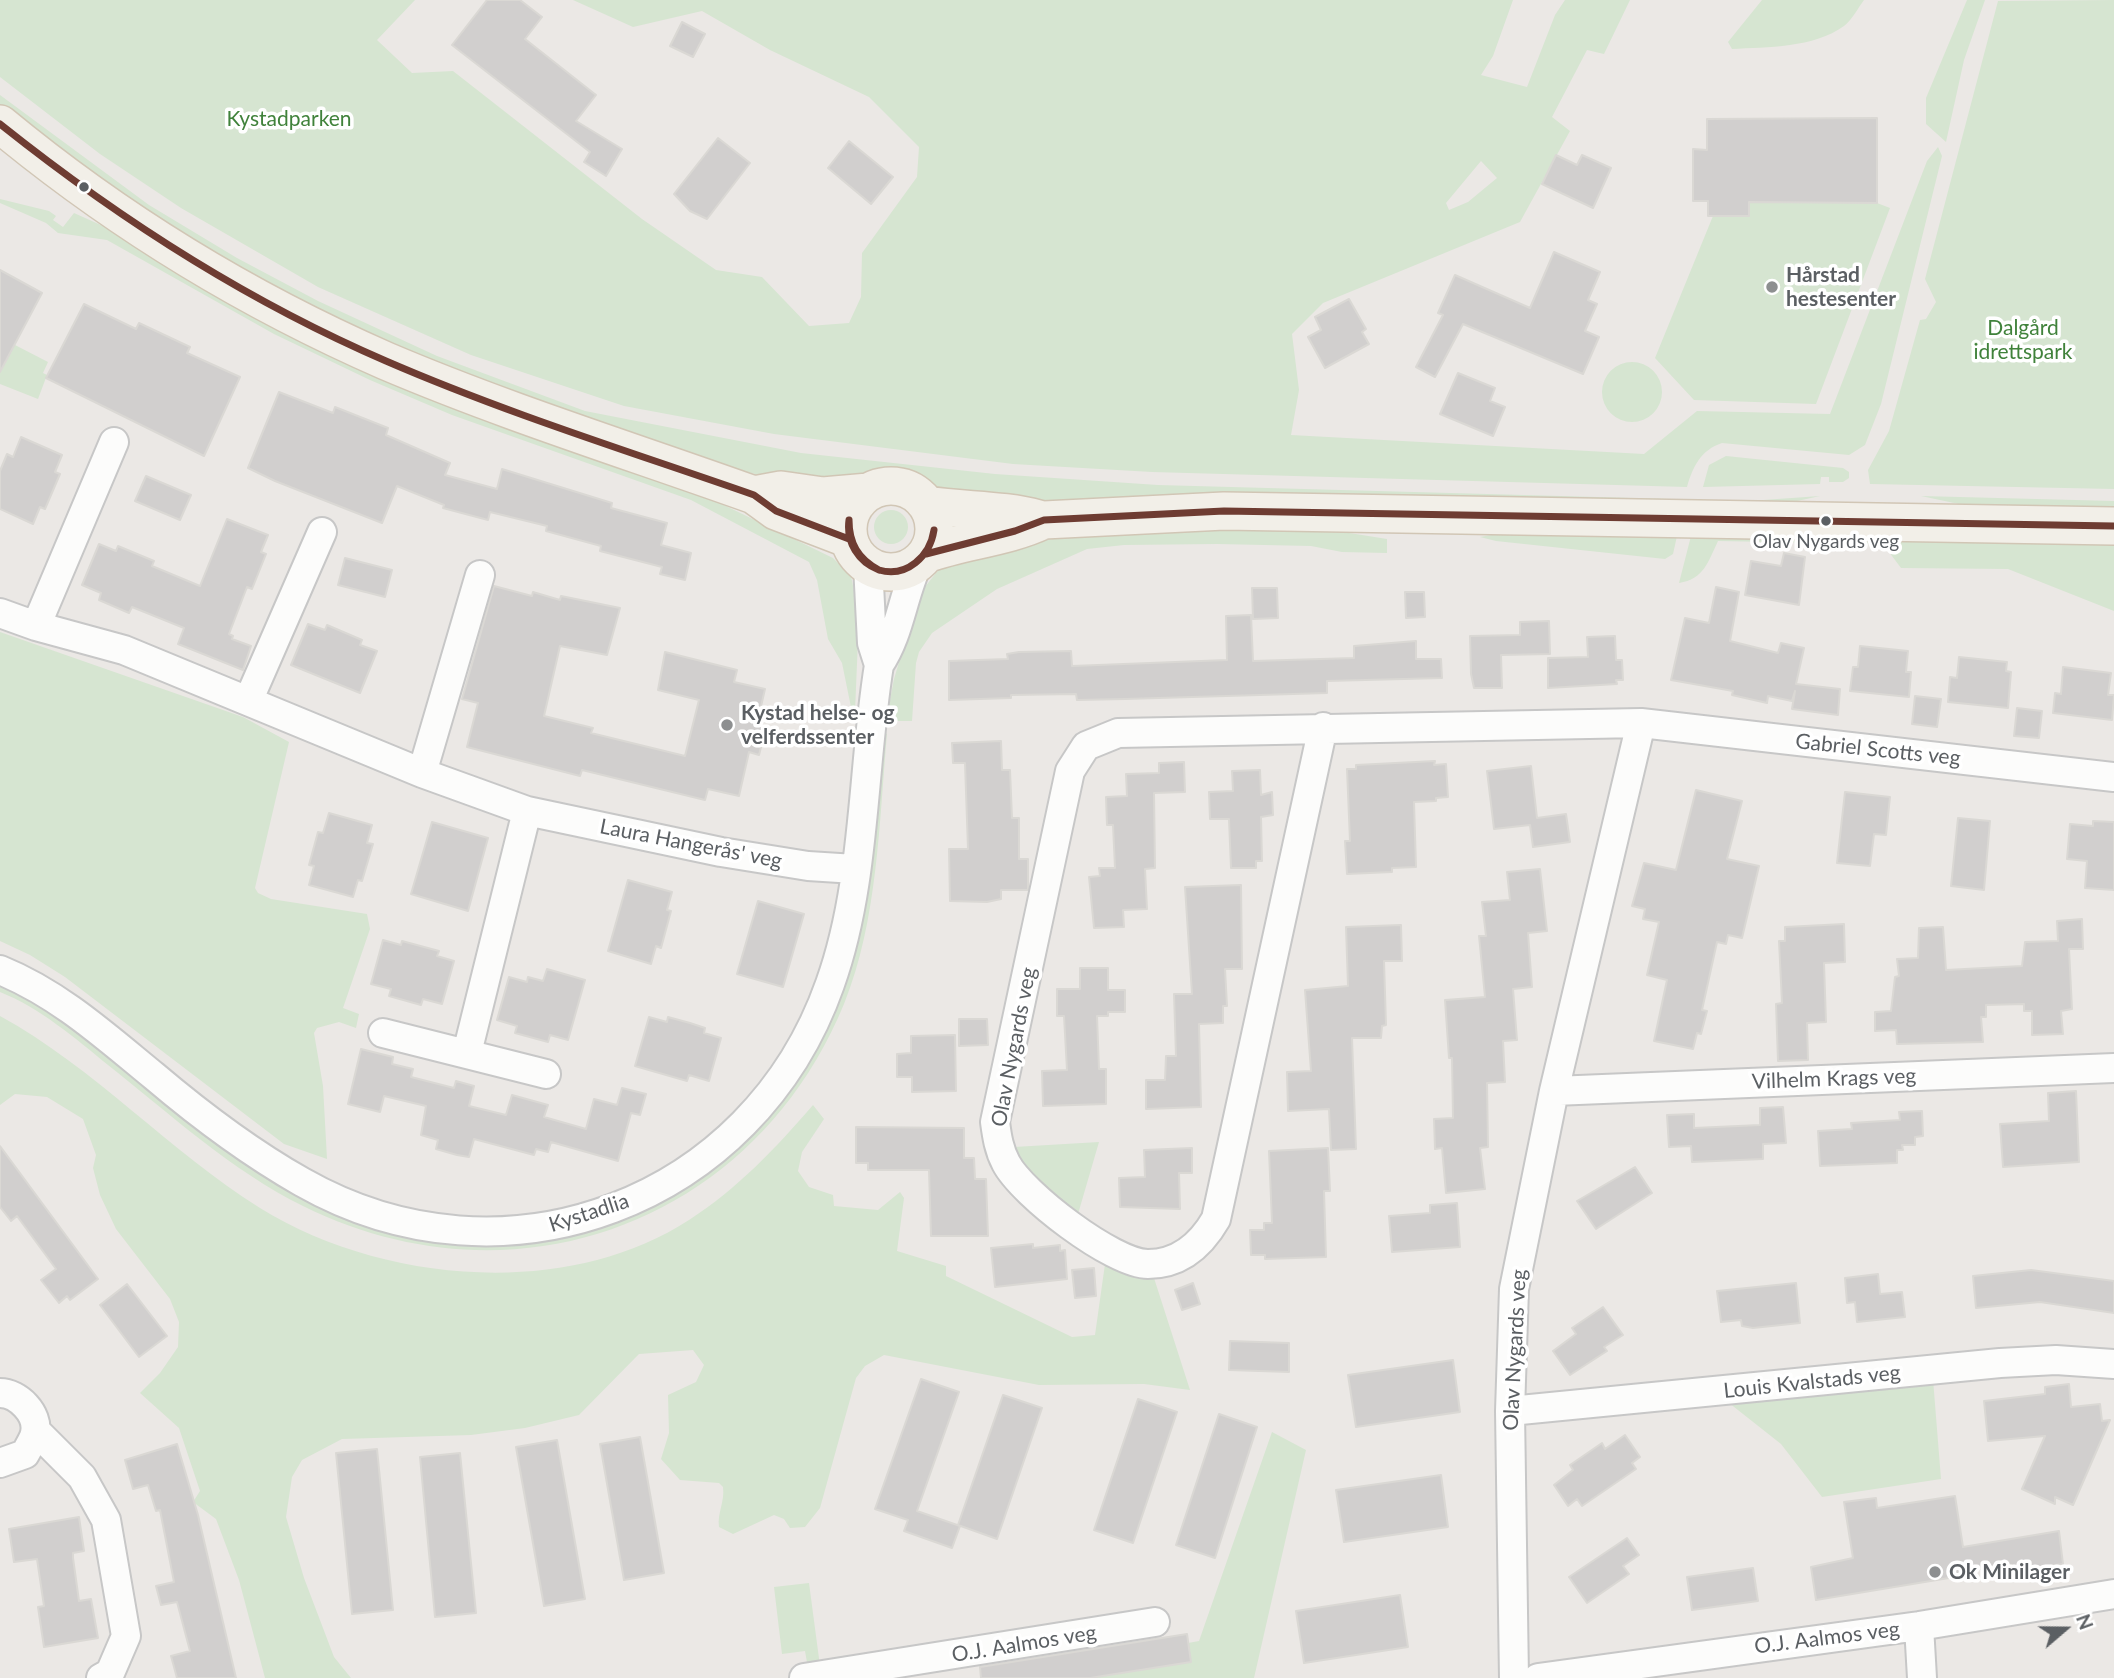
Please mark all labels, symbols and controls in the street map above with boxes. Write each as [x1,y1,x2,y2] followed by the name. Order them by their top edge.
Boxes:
[226,106,352,132] park label: Kystadparken
[77,180,91,194] unlabelled marker
[1786,262,1896,312] place label: Hårstad hestesenter
[1764,279,1780,295] marker: Hårstad hestesenter
[1974,315,2072,365] park label: Dalgård idrettspark
[1819,514,1833,528] marker: Olav Nygards veg
[1753,531,1899,553] place label: Olav Nygards veg
[741,700,895,750] place label: Kystad helse- og velferdssenter
[719,717,735,733] marker: Kystad helse- og velferdssenter
[1794,729,1962,771] street label: Gabriel Scotts veg
[598,814,784,874] street label: Laura Hangerås' veg
[986,965,1042,1129] street label: Olav Nygards veg
[1751,1064,1917,1094] street label: Vilhelm Krags veg
[546,1188,632,1238] street label: Kystadlia
[1498,1269,1532,1431] street label: Olav Nygards veg
[1722,1360,1902,1404] street label: Louis Kvalstads veg
[1949,1559,2070,1585] place label: Ok Minilager
[1927,1564,1943,1580] marker: Ok Minilager
[2030,1594,2100,1664] north arrow
[2072,1611,2099,1632] text: N
[1753,1617,1901,1659] street label: O.J. Aalmos veg
[950,1620,1098,1668] street label: O.J. Aalmos veg

